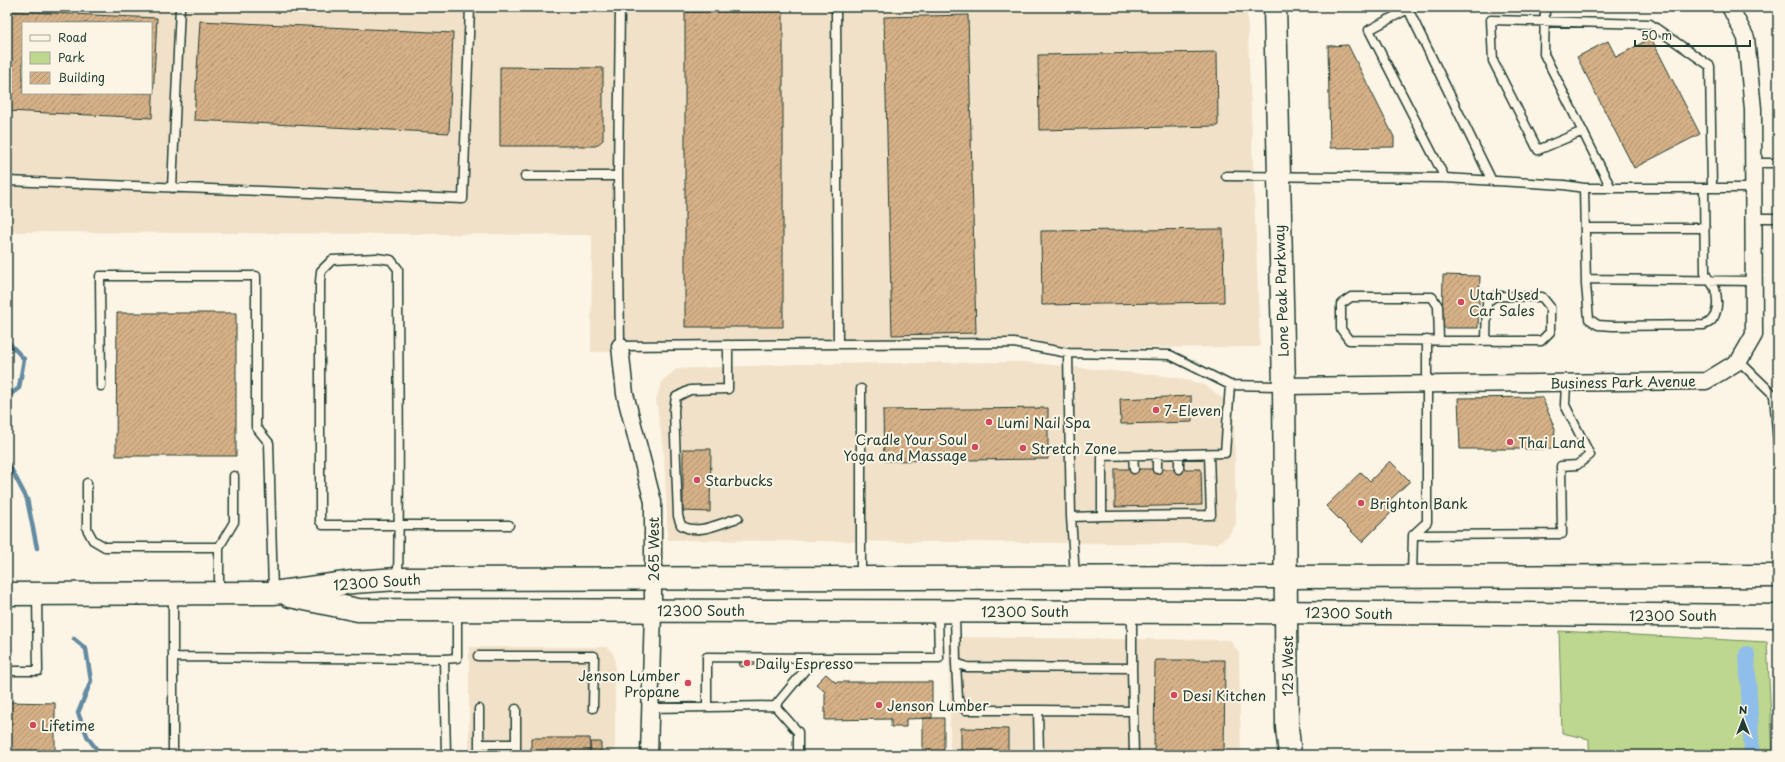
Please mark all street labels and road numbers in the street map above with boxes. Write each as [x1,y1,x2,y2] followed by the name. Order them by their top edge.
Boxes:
[1268,225,1294,357] street label: Lone Peak Parkway
[1550,370,1696,394] street label: Business Park Avenue
[643,516,664,581] street label: 265 West
[333,568,421,596] street label: 12300 South
[657,600,745,621] street label: 12300 South
[981,601,1069,622] street label: 12300 South
[1305,602,1393,624] street label: 12300 South
[1629,605,1717,626] street label: 12300 South
[1277,635,1298,696] street label: 125 West

